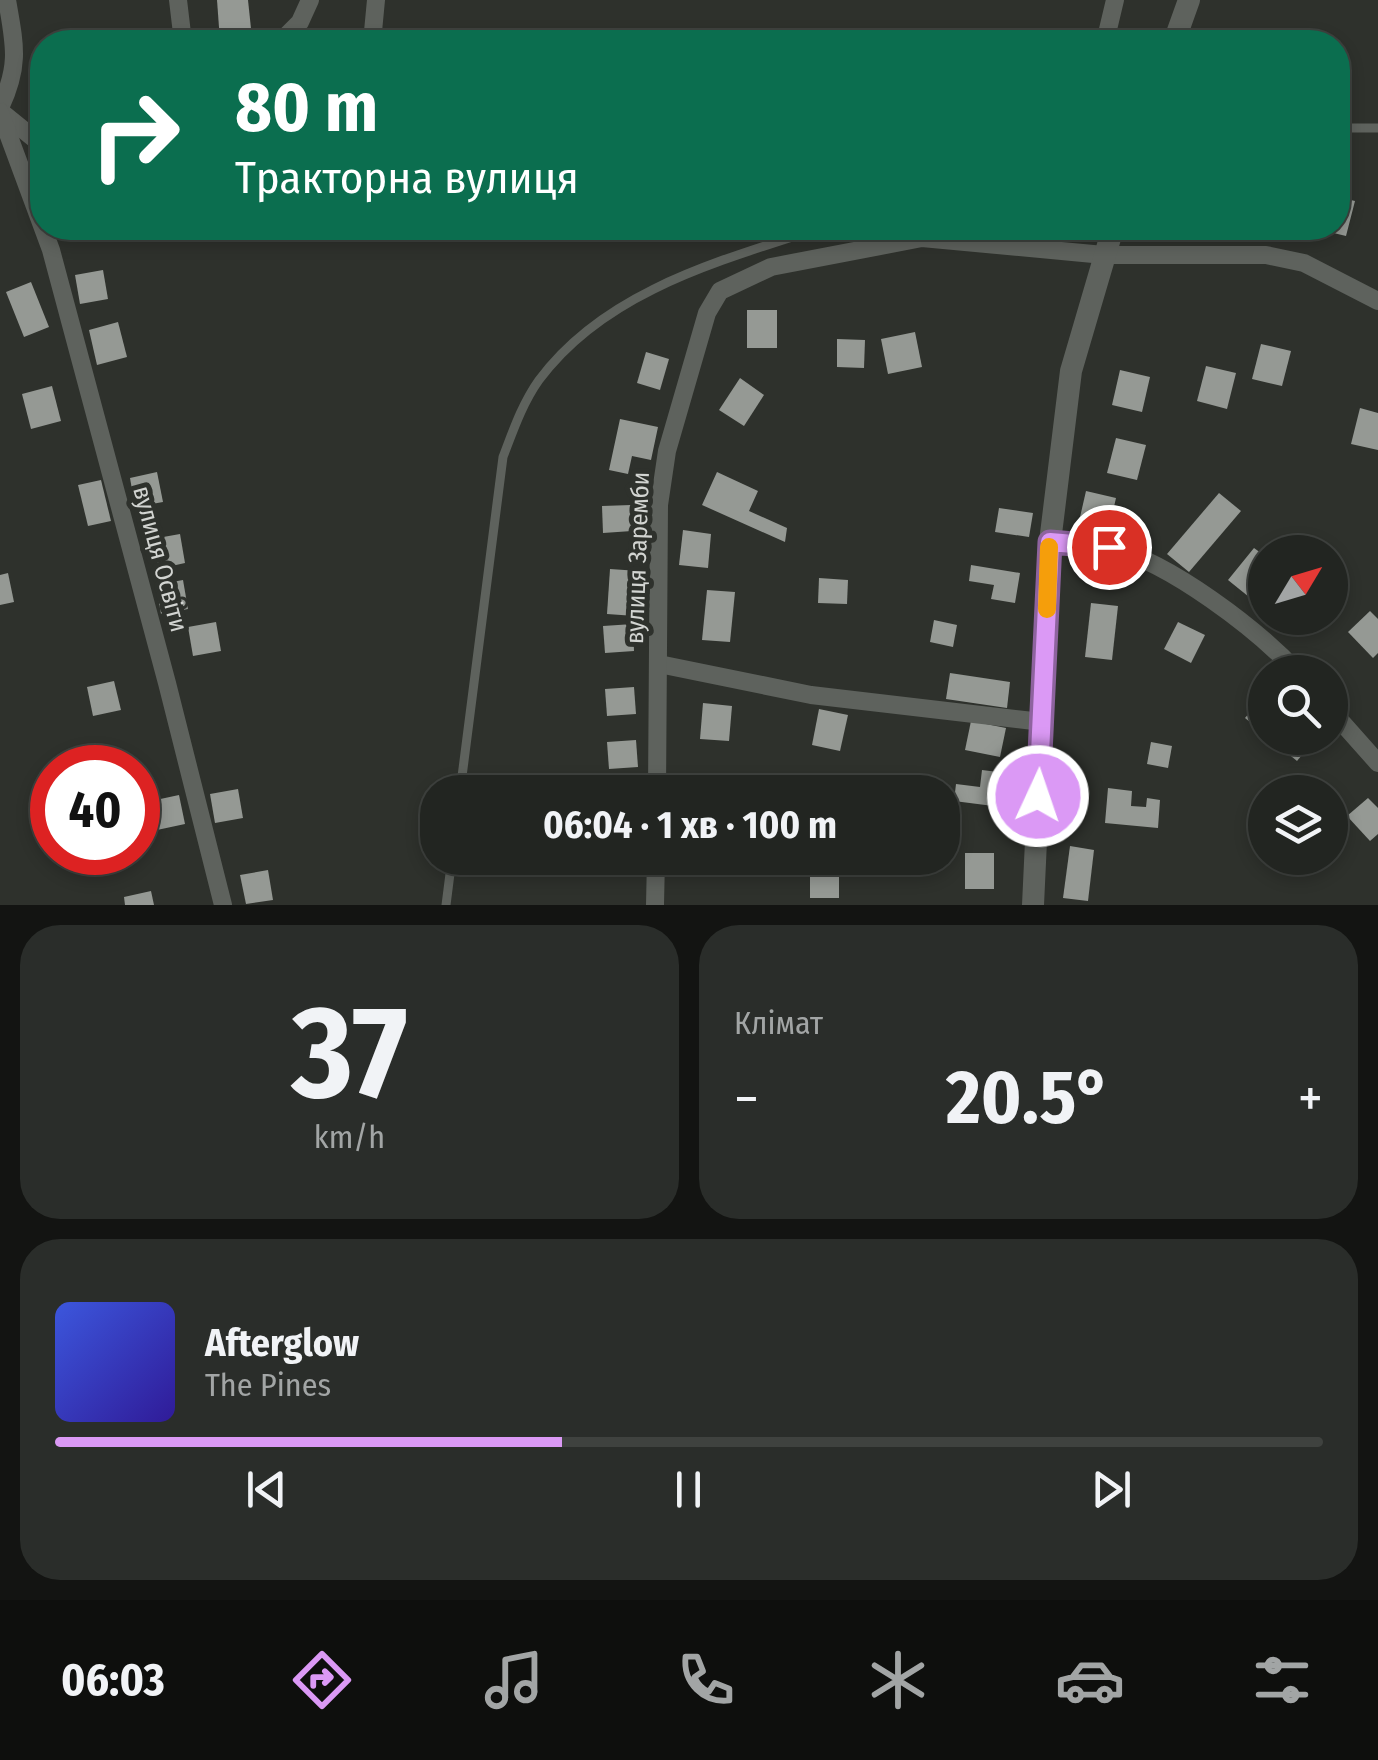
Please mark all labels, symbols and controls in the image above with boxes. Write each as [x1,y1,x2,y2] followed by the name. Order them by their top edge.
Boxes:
[235,66,378,150] text: 80 m
[70,70,200,200] icon: right
[235,151,579,205] text: Тракторна вулиця
[620,471,656,645] street label: вулиця Заремби
[126,483,194,635] street label: вулиця Освіти
[1067,505,1152,590] pin
[1082,520,1137,575] icon: arrive
[1248,535,1348,635] north arrow
[1248,535,1348,875] map controls
[1248,655,1348,755] button: search
[986,744,1090,848] position arrow
[30,745,160,875] speed limit sign: 40
[1248,775,1348,875] button: layers
[543,802,837,848] text: 06:04 · 1 хв · 100 m
[291,975,408,1131] text: 37
[734,1004,823,1042] text: Клімат
[946,1053,1111,1143] text: 20.5°
[734,1066,759,1132] text: −
[1298,1066,1323,1132] text: +
[314,1118,385,1156] text: km/h
[205,1320,359,1366] text: Afterglow
[205,1366,331,1404] text: The Pines
[239,1462,294,1517] icon: previous
[661,1462,716,1517] icon: pause
[1084,1462,1139,1517] icon: next
[287,1645,357,1715] icon: directions
[479,1645,549,1715] icon: music
[671,1645,741,1715] icon: phone
[863,1645,933,1715] icon: climate
[1055,1645,1125,1715] icon: car
[1247,1645,1317,1715] icon: filters
[61,1653,165,1707] text: 06:03

